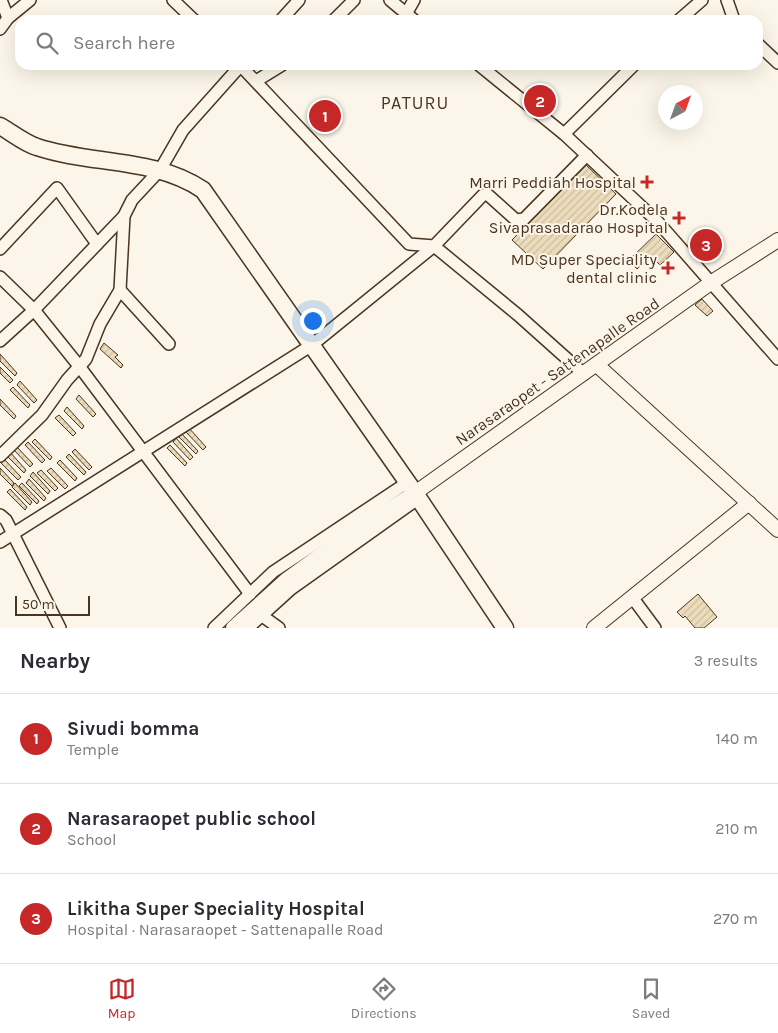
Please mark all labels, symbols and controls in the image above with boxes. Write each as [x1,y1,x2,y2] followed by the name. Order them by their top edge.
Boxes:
[15,15,763,70] search box
[33,29,61,57] icon: search
[73,32,175,54] text: Search here
[524,82,556,120] pin: 2
[658,85,703,130] north arrow
[381,92,449,114] district label: PATURU
[309,97,341,135] pin: 1
[469,173,636,192] place label: Marri Peddiah Hospital
[640,175,654,189] marker: Marri Peddiah Hospital
[489,200,668,237] place label: Dr.Kodela Sivaprasadarao Hospital
[672,211,686,225] marker: Dr.Kodela Sivaprasadarao Hospital
[690,226,722,264] pin: 3
[511,250,658,287] place label: MD Super Speciality dental clinic
[661,261,675,275] marker: MD Super Speciality dental clinic
[452,293,663,449] street label: Narasaraopet - Sattenapalle Road
[300,308,326,334] your location
[15,593,90,616] scale bar
[22,596,55,613] text: 50 m
[20,649,90,673] text: Nearby
[694,651,758,670] text: 3 results
[67,718,199,740] text: Sivudi bomma
[33,729,39,748] text: 1
[716,729,758,748] text: 140 m
[67,740,119,759] text: Temple
[67,808,316,830] text: Narasaraopet public school
[31,819,41,838] text: 2
[715,819,758,838] text: 210 m
[67,830,117,849] text: School
[67,898,365,920] text: Likitha Super Speciality Hospital
[31,909,41,928] text: 3
[713,909,758,928] text: 270 m
[67,920,384,939] text: Hospital · Narasaraopet - Sattenapalle Road
[108,975,136,1022] tab: Map
[351,975,417,1022] tab: Directions
[632,975,670,1022] tab: Saved

